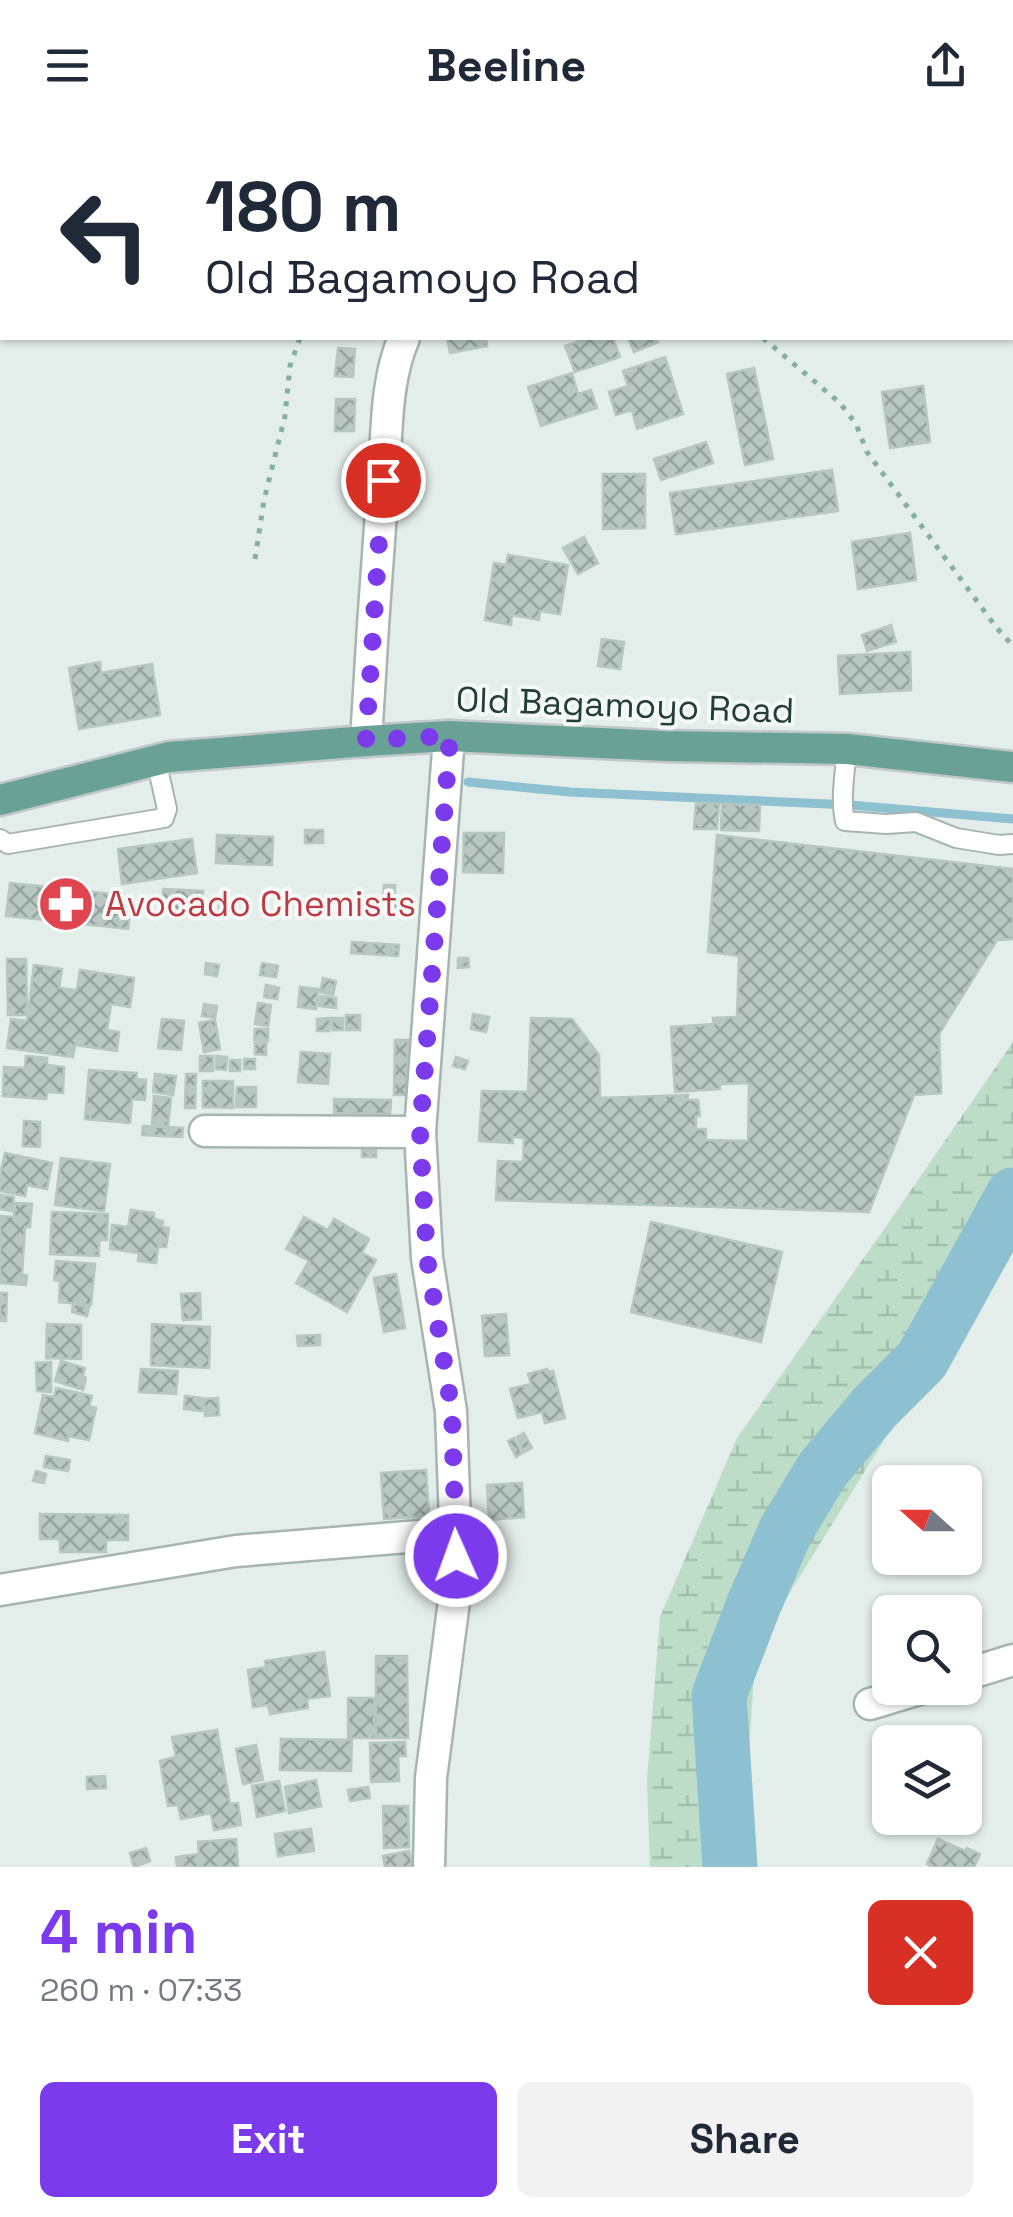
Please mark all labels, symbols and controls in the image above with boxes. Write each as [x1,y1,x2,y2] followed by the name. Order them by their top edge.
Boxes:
[427,37,586,94] text: Beeline
[40,38,95,93] icon: menu
[918,38,973,93] icon: share
[205,162,402,251] text: 180 m
[40,170,170,300] icon: left
[205,249,640,306] text: Old Bagamoyo Road
[341,438,426,523] pin
[356,453,411,508] icon: arrive
[455,677,795,733] street label: Old Bagamoyo Road
[36,874,96,934] pharmacy icon: Avocado Chemists
[105,882,416,926] place label: Avocado Chemists
[872,1465,982,1575] north arrow
[872,1465,982,1835] map controls
[404,1504,508,1608] position arrow
[872,1595,982,1705] button: search
[872,1725,982,1835] button: layers
[40,1894,198,1971] text: 4 min
[868,1900,973,2005] button: close
[40,1970,242,2010] text: 260 m · 07:33
[40,2082,497,2197] button: Exit
[517,2082,973,2197] button: Share

